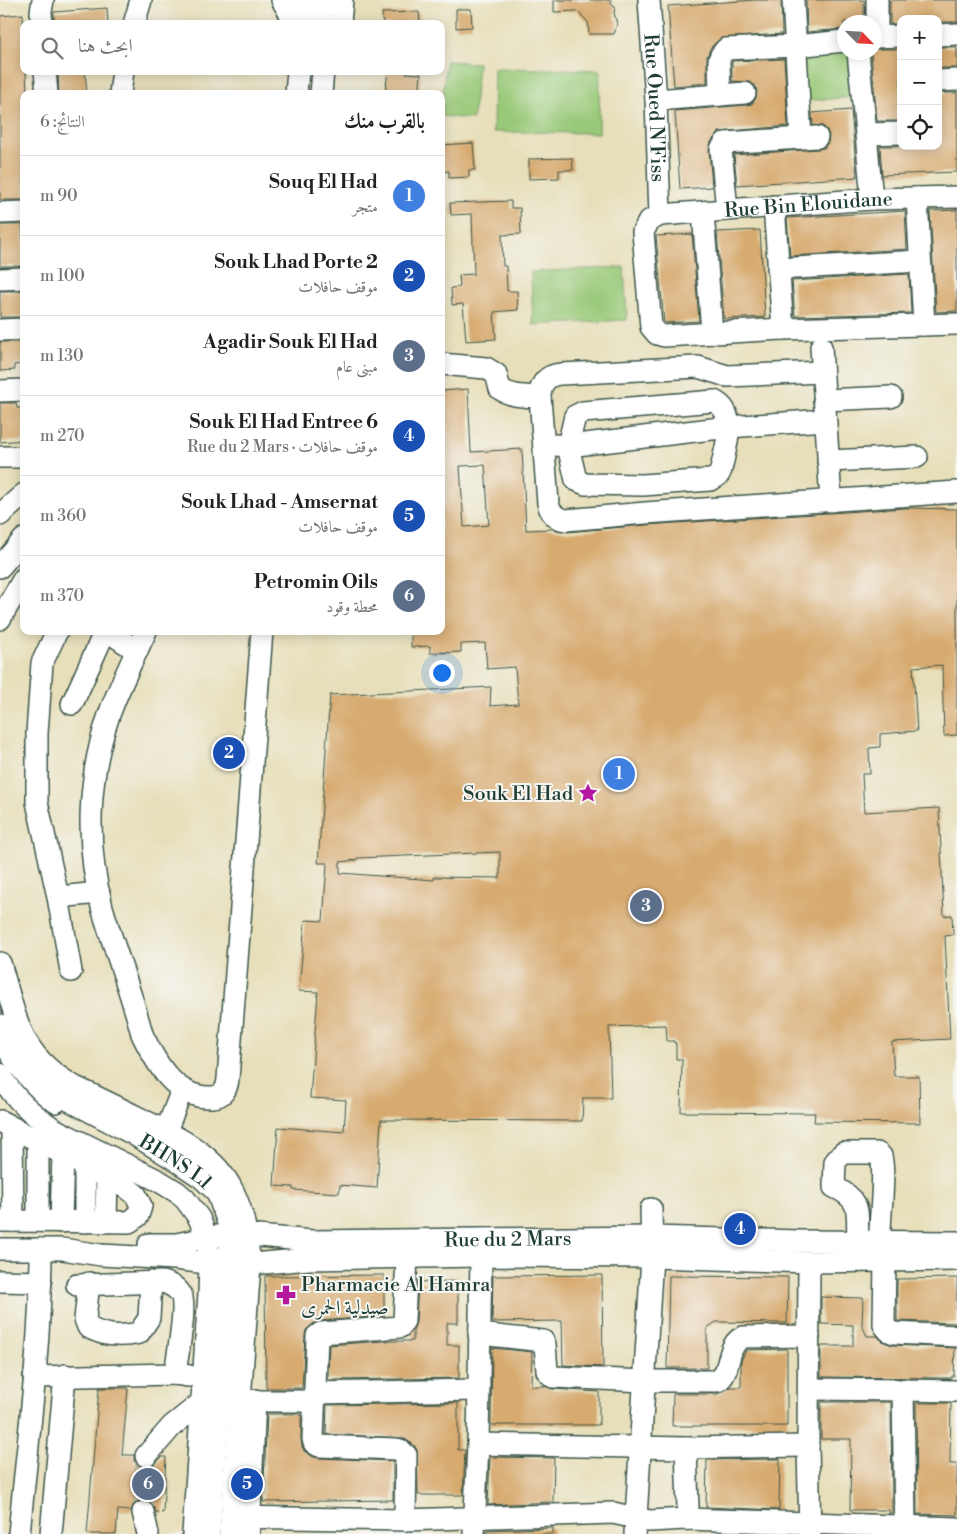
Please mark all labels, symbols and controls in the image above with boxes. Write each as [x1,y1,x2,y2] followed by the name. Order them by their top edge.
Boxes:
[837,15,882,60] north arrow
[897,15,942,150] map controls
[897,15,942,60] button: +
[20,20,445,75] search box
[637,33,670,182] street label: Rue Oued N'Fiss
[38,34,66,62] icon: search
[78,34,133,58] text: ابحث هنا
[897,60,942,105] button: −
[897,105,942,150] button: locate
[344,109,425,135] text: بالقرب منك
[40,112,85,132] text: النتائج: 6
[269,170,378,194] text: Souq El Had
[40,186,78,206] text: 90 m
[405,186,413,206] text: 1
[724,188,893,224] street label: Rue Bin Elouidane
[353,197,378,217] text: متجر
[214,250,378,274] text: Souk Lhad Porte 2
[40,266,85,286] text: 100 m
[404,266,414,286] text: 2
[298,277,378,297] text: موقف حافلات
[203,330,378,354] text: Agadir Souk El Had
[40,346,84,366] text: 130 m
[404,346,414,366] text: 3
[336,357,378,377] text: مبنى عام
[190,410,378,434] text: Souk El Had Entree 6
[40,426,85,446] text: 270 m
[404,426,414,446] text: 4
[187,437,378,457] text: موقف حافلات · Rue du 2 Mars
[182,490,378,514] text: Souk Lhad - Amsernat
[40,506,86,526] text: 360 m
[404,506,414,526] text: 5
[298,517,378,537] text: موقف حافلات
[254,570,378,594] text: Petromin Oils
[40,586,84,606] text: 370 m
[404,586,414,606] text: 6
[326,597,378,617] text: محطة وقود
[429,660,455,686] your location
[213,734,245,772] pin: 2
[603,755,635,793] pin: 1
[463,782,574,807] place label: Souk El Had
[577,782,599,804] place icon: Souk El Had
[630,887,662,925] pin: 3
[133,1129,217,1195] street label: BHNS L1
[724,1210,756,1248] pin: 4
[444,1227,572,1253] street label: Rue du 2 Mars
[301,1273,491,1321] place label: Pharmacie Al Hamra صيدلية الحمرى
[275,1284,297,1306] pharmacy icon: Pharmacie Al Hamra صيدلية الحمرى
[132,1465,164,1503] pin: 6
[231,1465,263,1503] pin: 5

